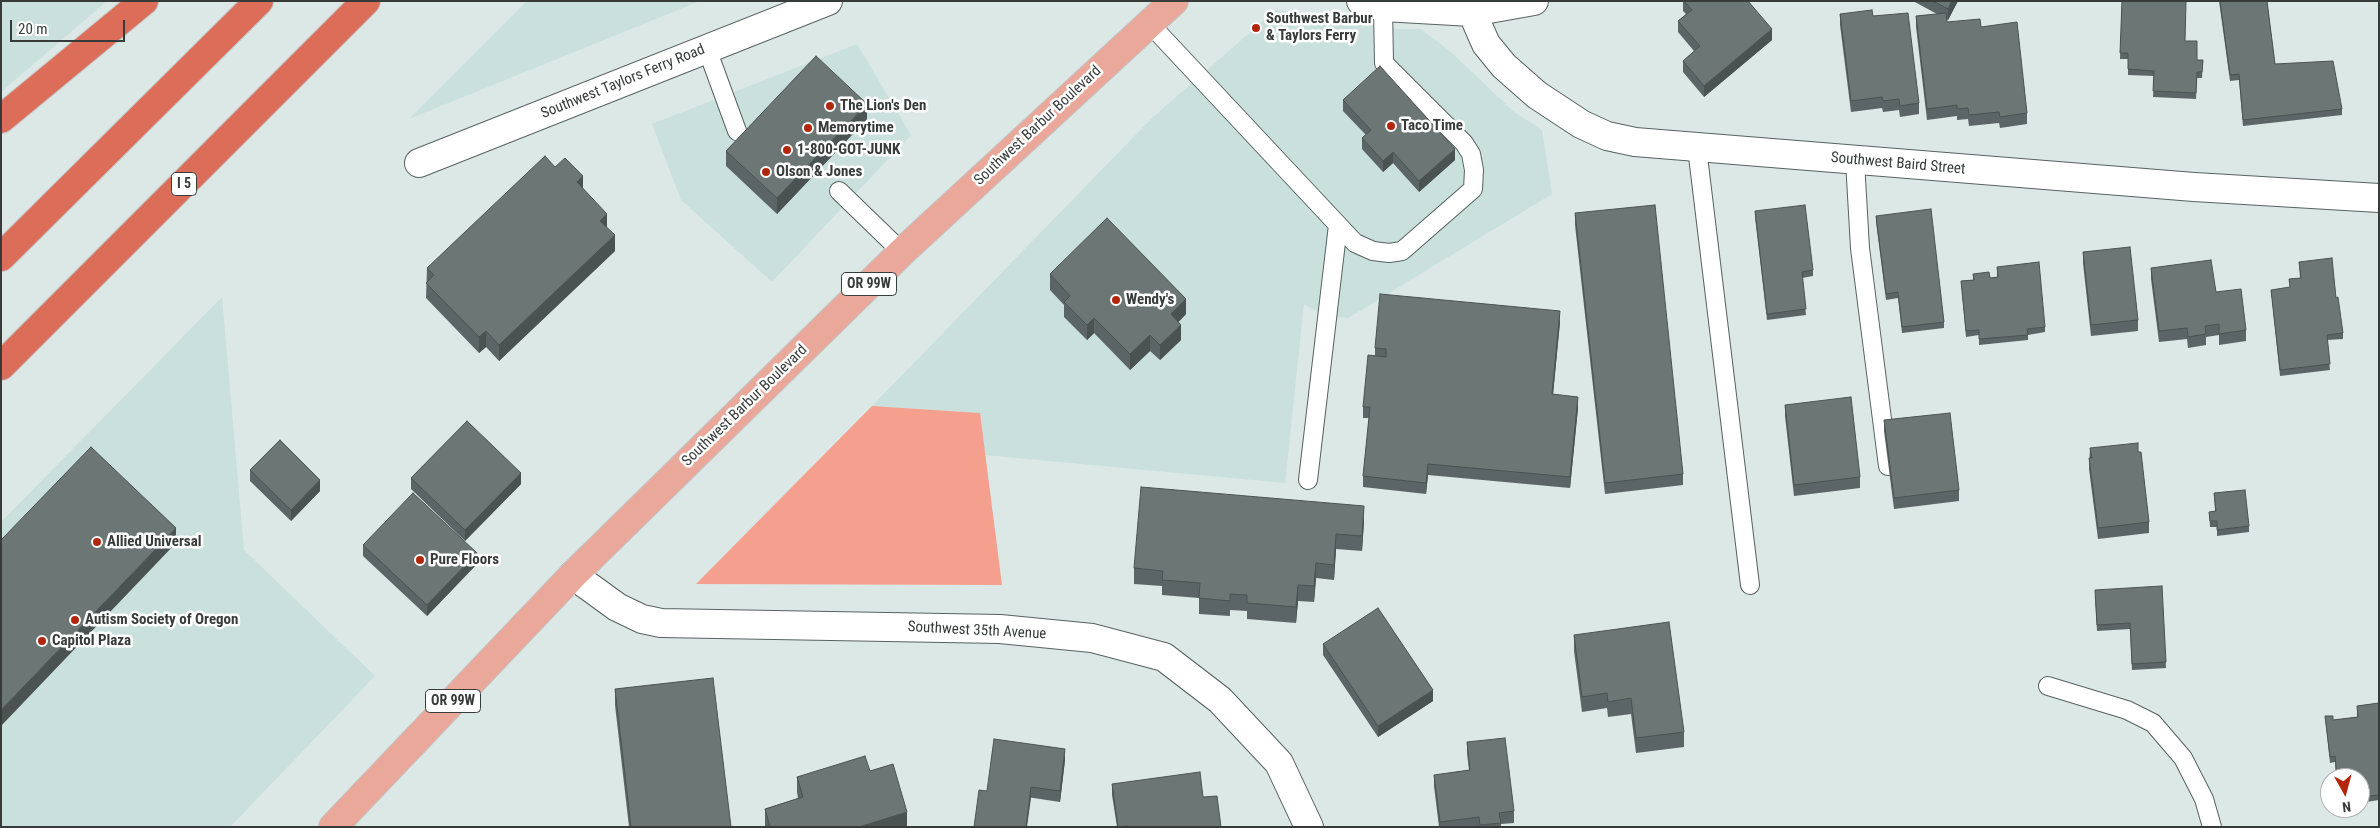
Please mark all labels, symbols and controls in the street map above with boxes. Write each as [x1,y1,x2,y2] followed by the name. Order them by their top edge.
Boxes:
[12,10,128,42] scale bar
[1266,10,1373,45] place label: Southwest Barbur & Taylors Ferry
[18,20,48,38] text: 20 m
[1250,22,1262,34] marker: Southwest Barbur & Taylors Ferry
[538,41,708,123] street label: Southwest Taylors Ferry Road
[971,62,1105,190] street label: Southwest Barbur Boulevard
[840,97,926,115] place label: The Lion's Den
[824,100,836,112] marker: The Lion's Den
[1401,117,1463,135] place label: Taco Time
[818,119,894,137] place label: Memorytime
[1385,120,1397,132] marker: Taco Time
[802,122,814,134] marker: Memorytime
[797,141,900,159] place label: 1-800-GOT-JUNK
[781,144,793,156] marker: 1-800-GOT-JUNK
[1830,149,1966,179] street label: Southwest Baird Street
[776,163,862,181] place label: Olson & Jones
[760,166,772,178] marker: Olson & Jones
[172,172,196,195] road number: I 5
[842,272,896,296] road number: OR 99W
[1126,291,1174,309] place label: Wendy's
[1110,294,1122,306] marker: Wendy's
[679,342,811,470] street label: Southwest Barbur Boulevard
[107,533,202,551] place label: Allied Universal
[91,536,103,548] marker: Allied Universal
[430,551,499,569] place label: Pure Floors
[414,554,426,566] marker: Pure Floors
[85,611,238,629] place label: Autism Society of Oregon
[69,614,81,626] marker: Autism Society of Oregon
[907,618,1047,644] street label: Southwest 35th Avenue
[52,632,131,650] place label: Capitol Plaza
[36,635,48,647] marker: Capitol Plaza
[426,689,480,712] road number: OR 99W
[2320,768,2370,818] north arrow
[2341,798,2352,815] text: N

